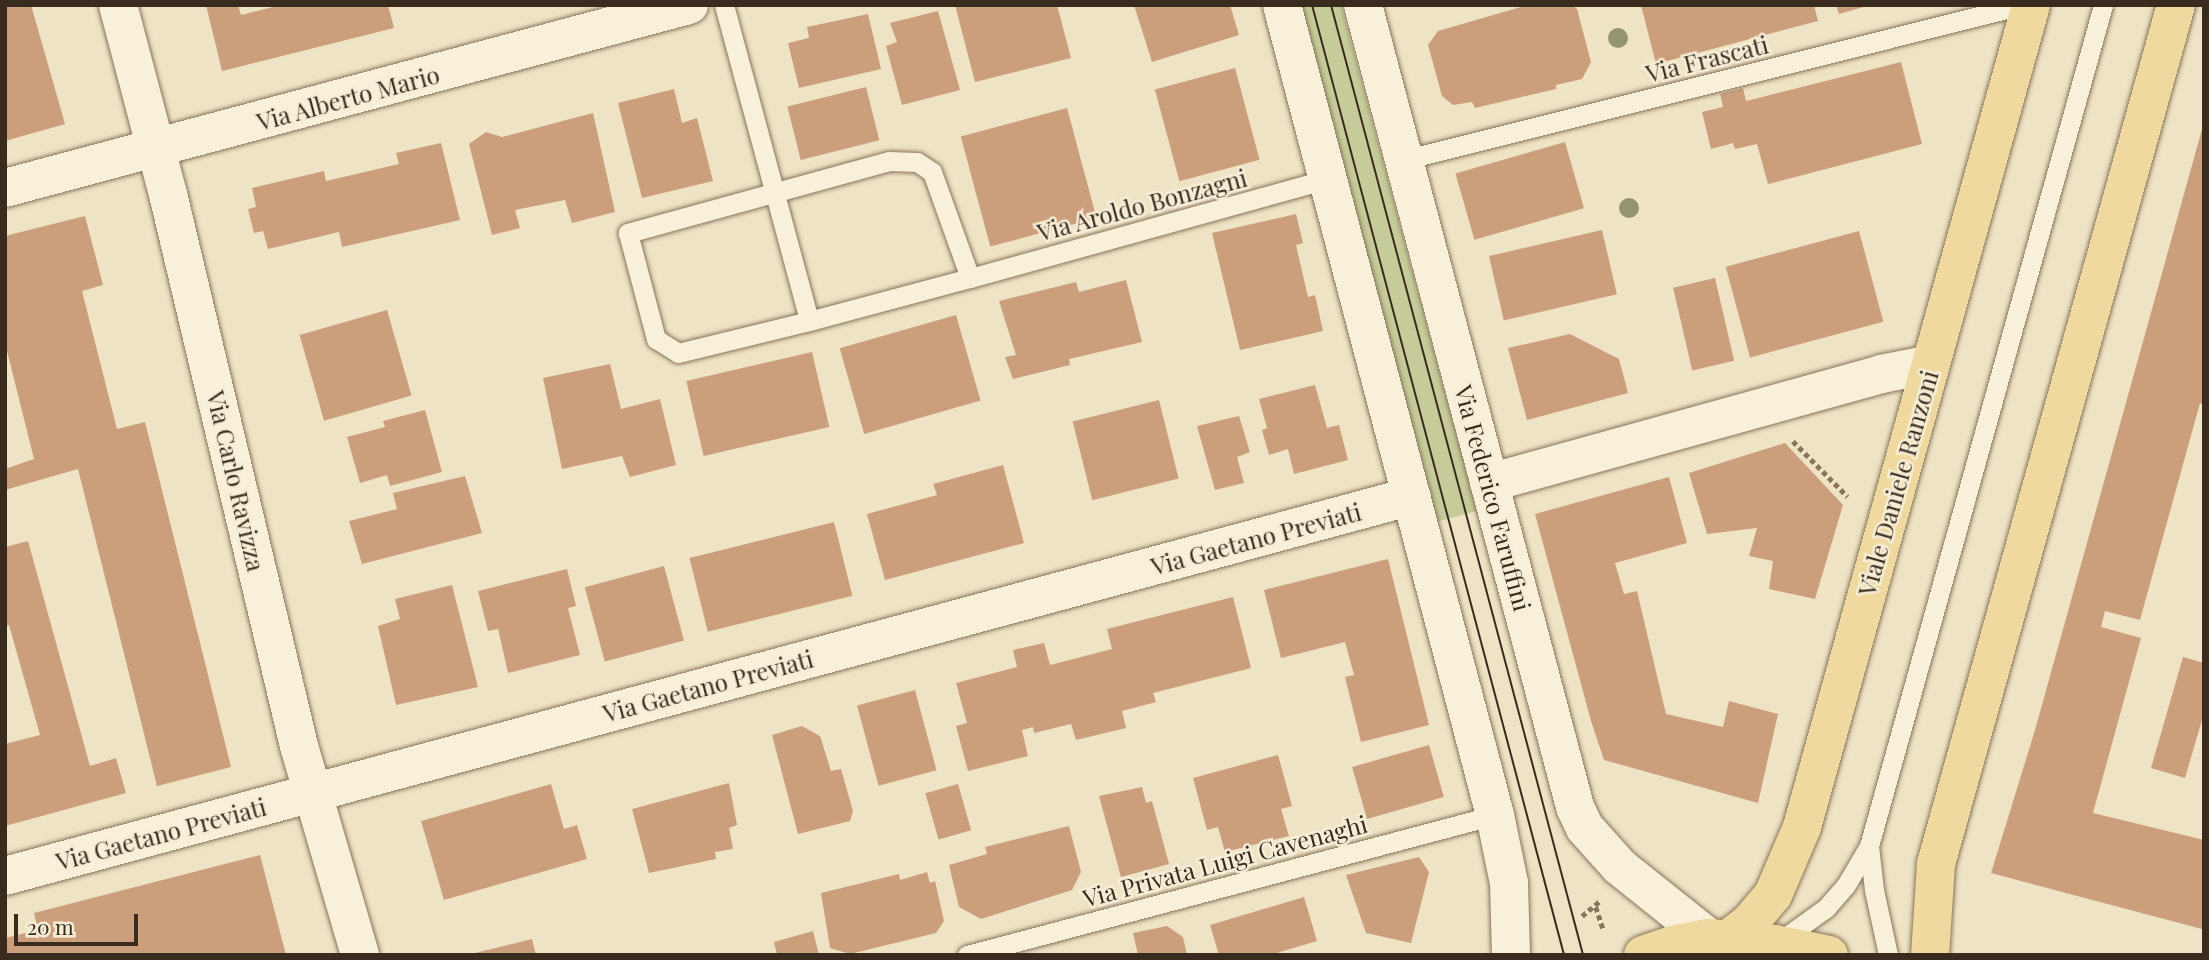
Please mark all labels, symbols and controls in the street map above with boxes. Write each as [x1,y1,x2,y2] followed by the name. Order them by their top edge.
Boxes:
[1643,30,1771,88] street label: Via Frascati
[253,60,443,136] street label: Via Alberto Mario
[1033,163,1251,247] street label: Via Aroldo Bonzagni
[1852,367,1944,599] street label: Viale Daniele Ranzoni
[1449,382,1537,614] street label: Via Federico Faruffini
[201,388,271,574] street label: Via Carlo Ravizza
[1148,497,1364,581] street label: Via Gaetano Previati
[600,644,816,728] street label: Via Gaetano Previati
[53,792,269,876] street label: Via Gaetano Previati
[1079,809,1371,913] street label: Via Privata Luigi Cavenaghi
[18,900,142,944] scale bar
[27,912,74,940] text: 20 m

